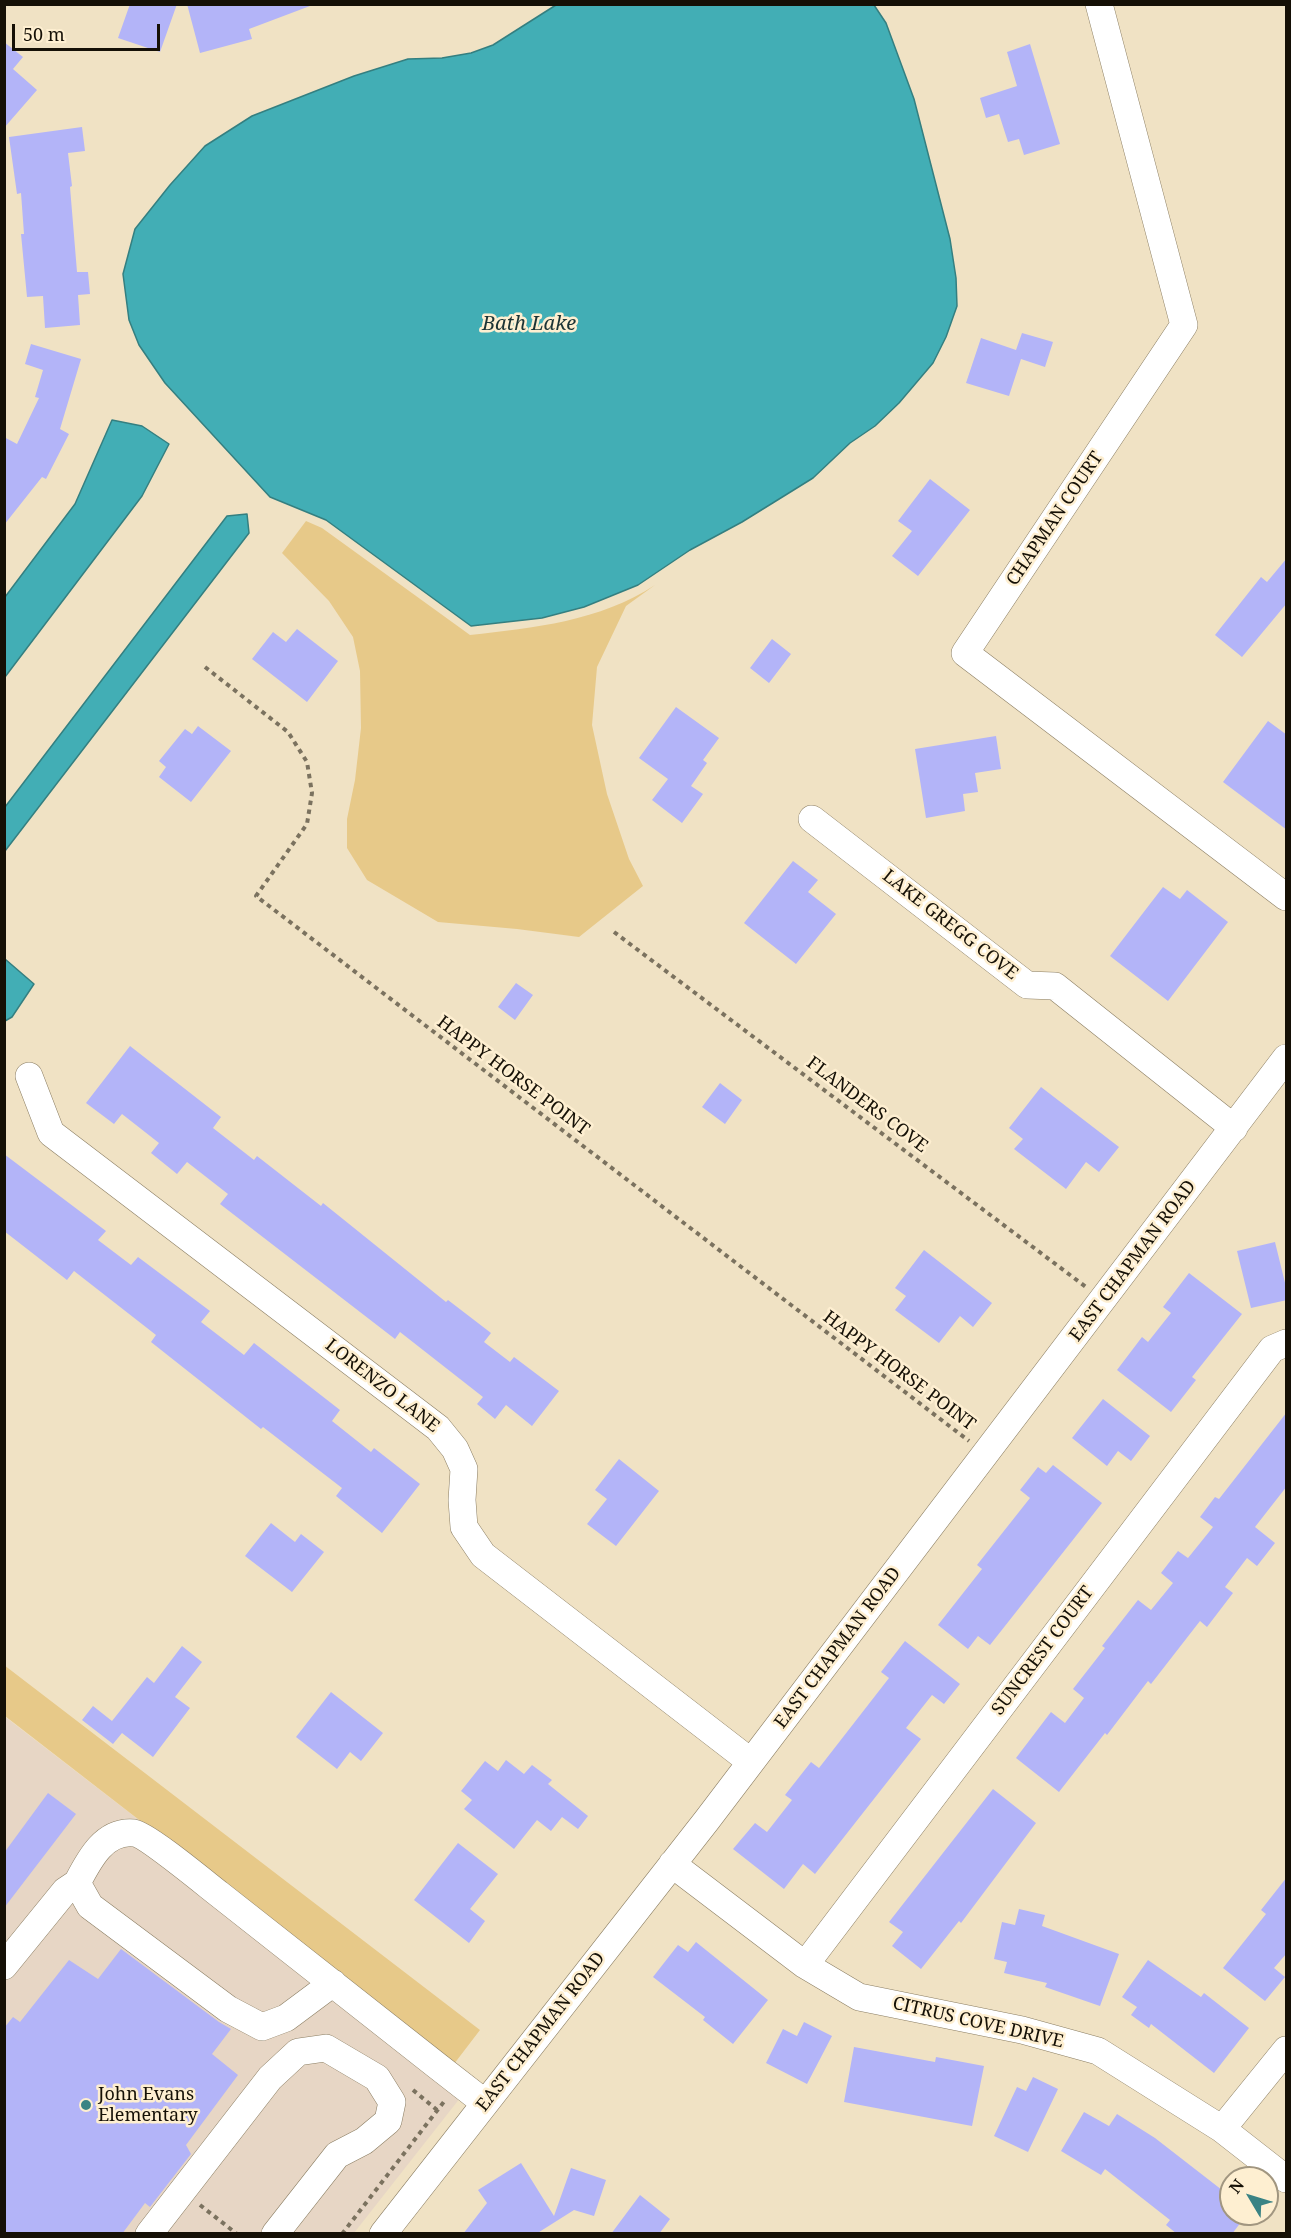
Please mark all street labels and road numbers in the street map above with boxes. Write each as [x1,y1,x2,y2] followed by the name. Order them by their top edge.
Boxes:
[1002,448,1108,590] street label: CHAPMAN COURT
[878,865,1022,985] street label: LAKE GREGG COVE
[432,1012,594,1140] street label: HAPPY HORSE POINT
[802,1052,932,1158] street label: FLANDERS COVE
[1065,1176,1201,1346] street label: EAST CHAPMAN ROAD
[818,1307,980,1435] street label: HAPPY HORSE POINT
[321,1335,443,1437] street label: LORENZO LANE
[770,1563,906,1733] street label: EAST CHAPMAN ROAD
[988,1582,1098,1720] street label: SUNCREST COURT
[472,1948,610,2116] street label: EAST CHAPMAN ROAD
[890,1993,1066,2053] street label: CITRUS COVE DRIVE

